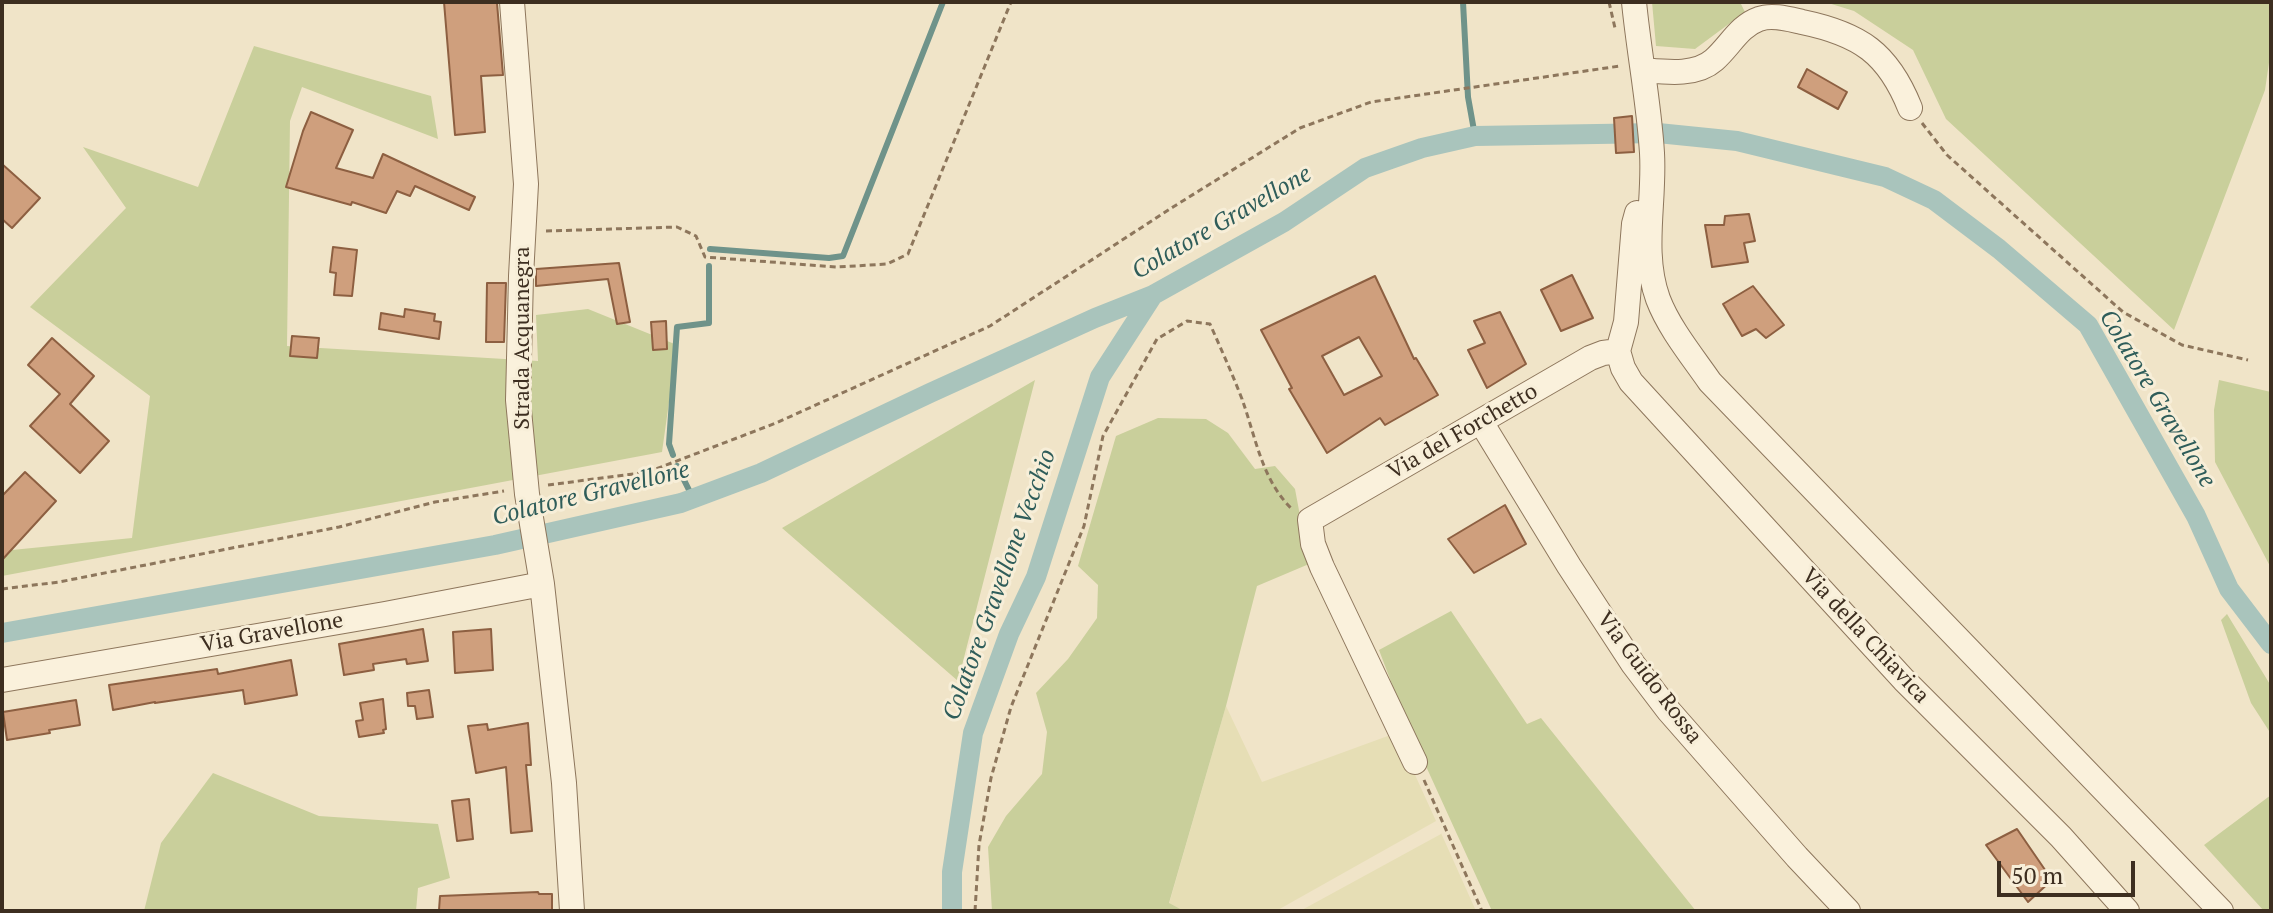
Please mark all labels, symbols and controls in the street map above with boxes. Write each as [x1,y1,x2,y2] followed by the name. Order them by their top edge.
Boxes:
[1127,160,1317,286] water label: Colatore Gravellone
[510,246,536,430] street label: Strada Acquanegra
[2093,305,2221,493] water label: Colatore Gravellone
[1383,378,1543,486] street label: Via del Forchetto
[938,446,1062,724] water label: Colatore Gravellone Vecchio
[489,456,693,532] water label: Colatore Gravellone
[1796,563,1934,709] street label: Via della Chiavica
[199,607,345,659] street label: Via Gravellone
[1591,607,1707,749] street label: Via Guido Rossa
[2001,845,2139,895] scale bar
[2011,859,2063,891] text: 50 m

